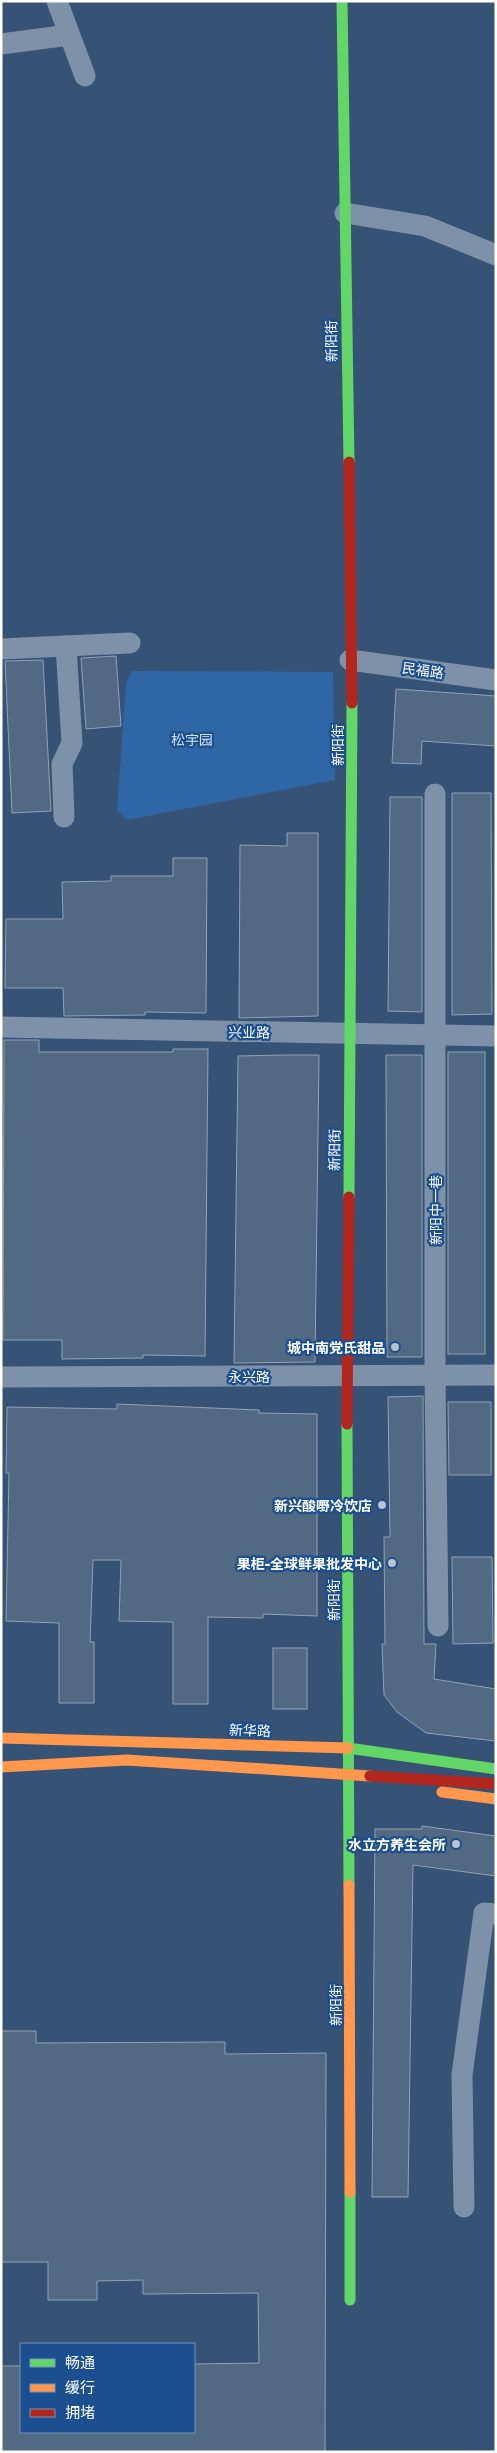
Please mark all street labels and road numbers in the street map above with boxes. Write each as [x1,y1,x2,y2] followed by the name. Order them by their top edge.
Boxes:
[322,320,340,362] street label: 新阳街
[401,659,445,681] street label: 民福路
[329,724,346,766] street label: 新阳街
[228,1023,270,1041] street label: 兴业路
[325,1129,343,1171] street label: 新阳街
[427,1175,444,1245] street label: 新阳中一巷
[228,1368,270,1385] street label: 永兴路
[325,1579,342,1621] street label: 新阳街
[229,1721,271,1739] street label: 新华路
[327,1984,344,2026] street label: 新阳街

